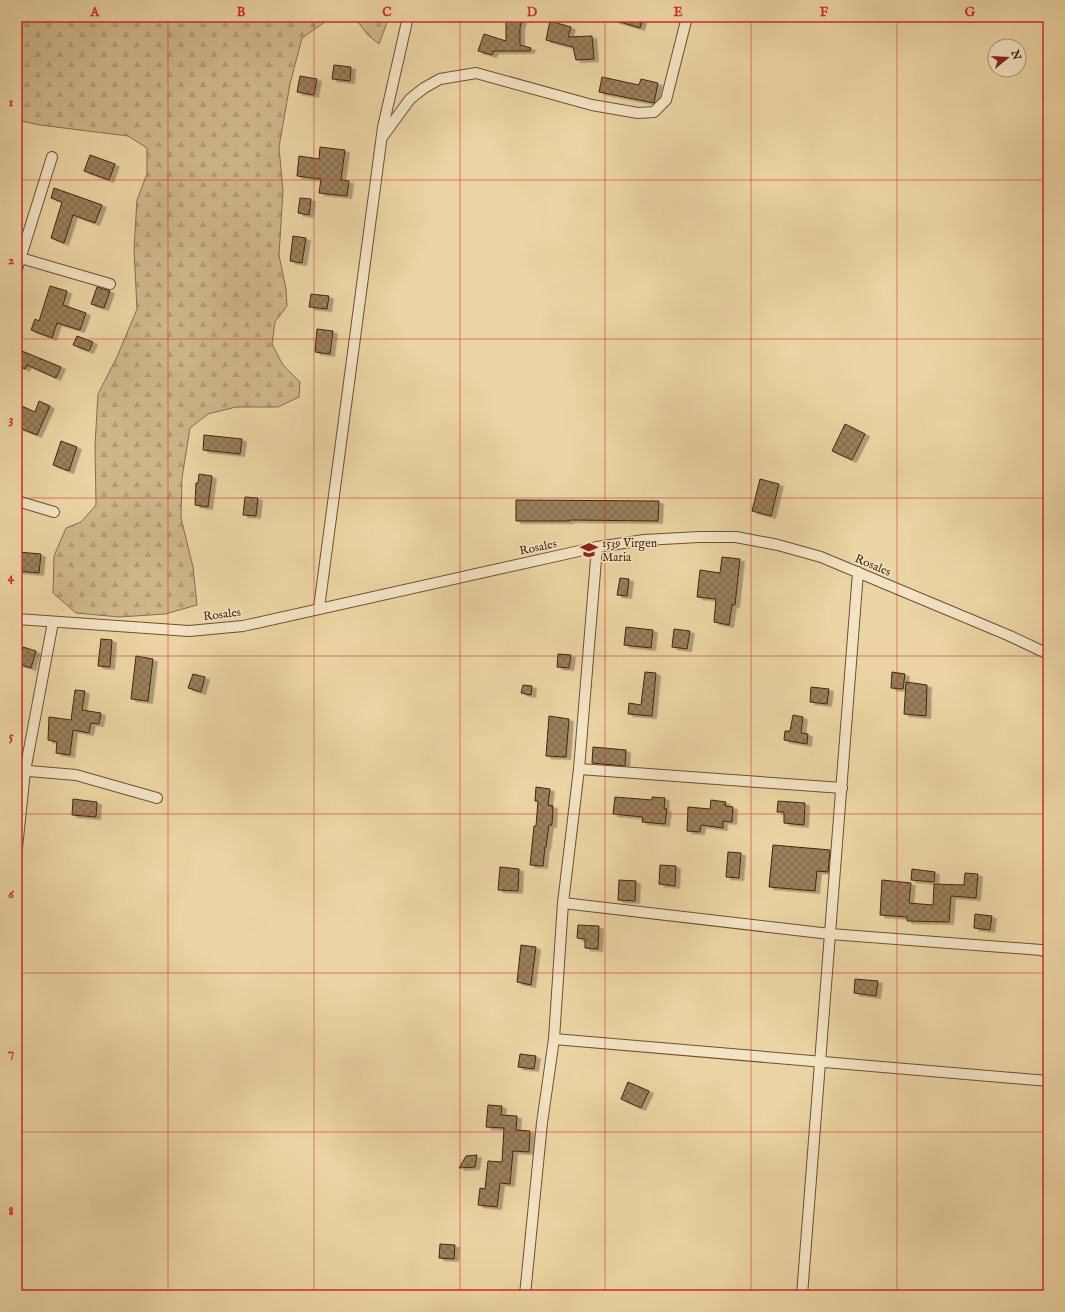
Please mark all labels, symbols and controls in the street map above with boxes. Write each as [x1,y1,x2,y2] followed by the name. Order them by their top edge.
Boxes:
[90,4,101,21] text: A
[237,4,246,21] text: B
[382,4,392,21] text: C
[527,4,538,21] text: D
[673,4,683,21] text: E
[820,4,829,21] text: F
[965,4,976,21] text: G
[987,38,1027,78] north arrow
[1007,48,1024,62] text: N
[9,94,14,111] text: 1
[8,252,14,269] text: 2
[9,411,14,428] text: 3
[518,536,558,559] street label: Rosales
[602,536,658,565] place label: 1539 Virgen Maria
[579,540,599,560] school or university icon: 1539 Virgen Maria
[852,551,893,580] street label: Rosales
[8,569,15,586] text: 4
[202,605,242,624] street label: Rosales
[9,728,14,745] text: 5
[8,886,14,903] text: 6
[8,1045,14,1062] text: 7
[8,1203,14,1220] text: 8

